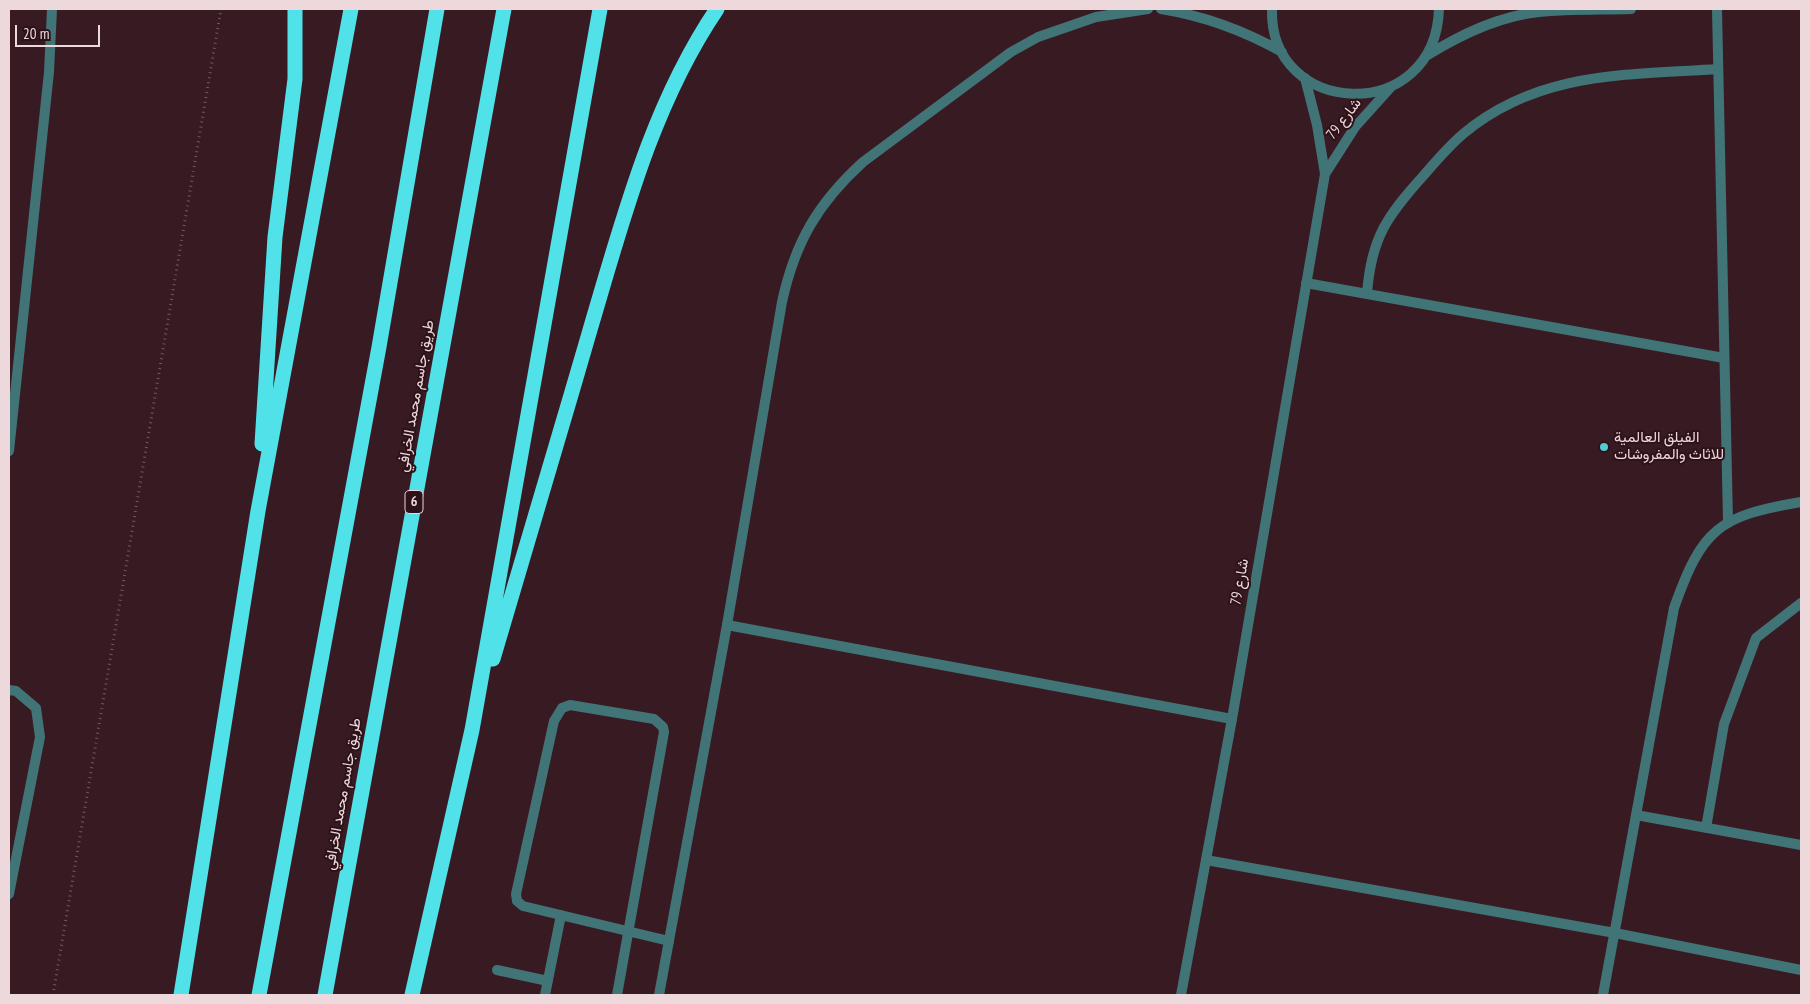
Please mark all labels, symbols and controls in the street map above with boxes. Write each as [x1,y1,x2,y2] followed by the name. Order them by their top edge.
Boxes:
[18,15,102,47] scale bar
[23,24,49,43] text: 20 m
[1323,95,1365,143] street label: شارع 79
[394,318,438,474] street label: طريق جاسم محمد الخرافي
[1614,429,1724,464] place label: الفيلق العالمية للاثاث والمفروشات
[1598,441,1610,453] marker: الفيلق العالمية للاثاث والمفروشات
[405,491,423,514] road number: 6
[1227,557,1253,607] street label: شارع 79
[321,716,365,872] street label: طريق جاسم محمد الخرافي

